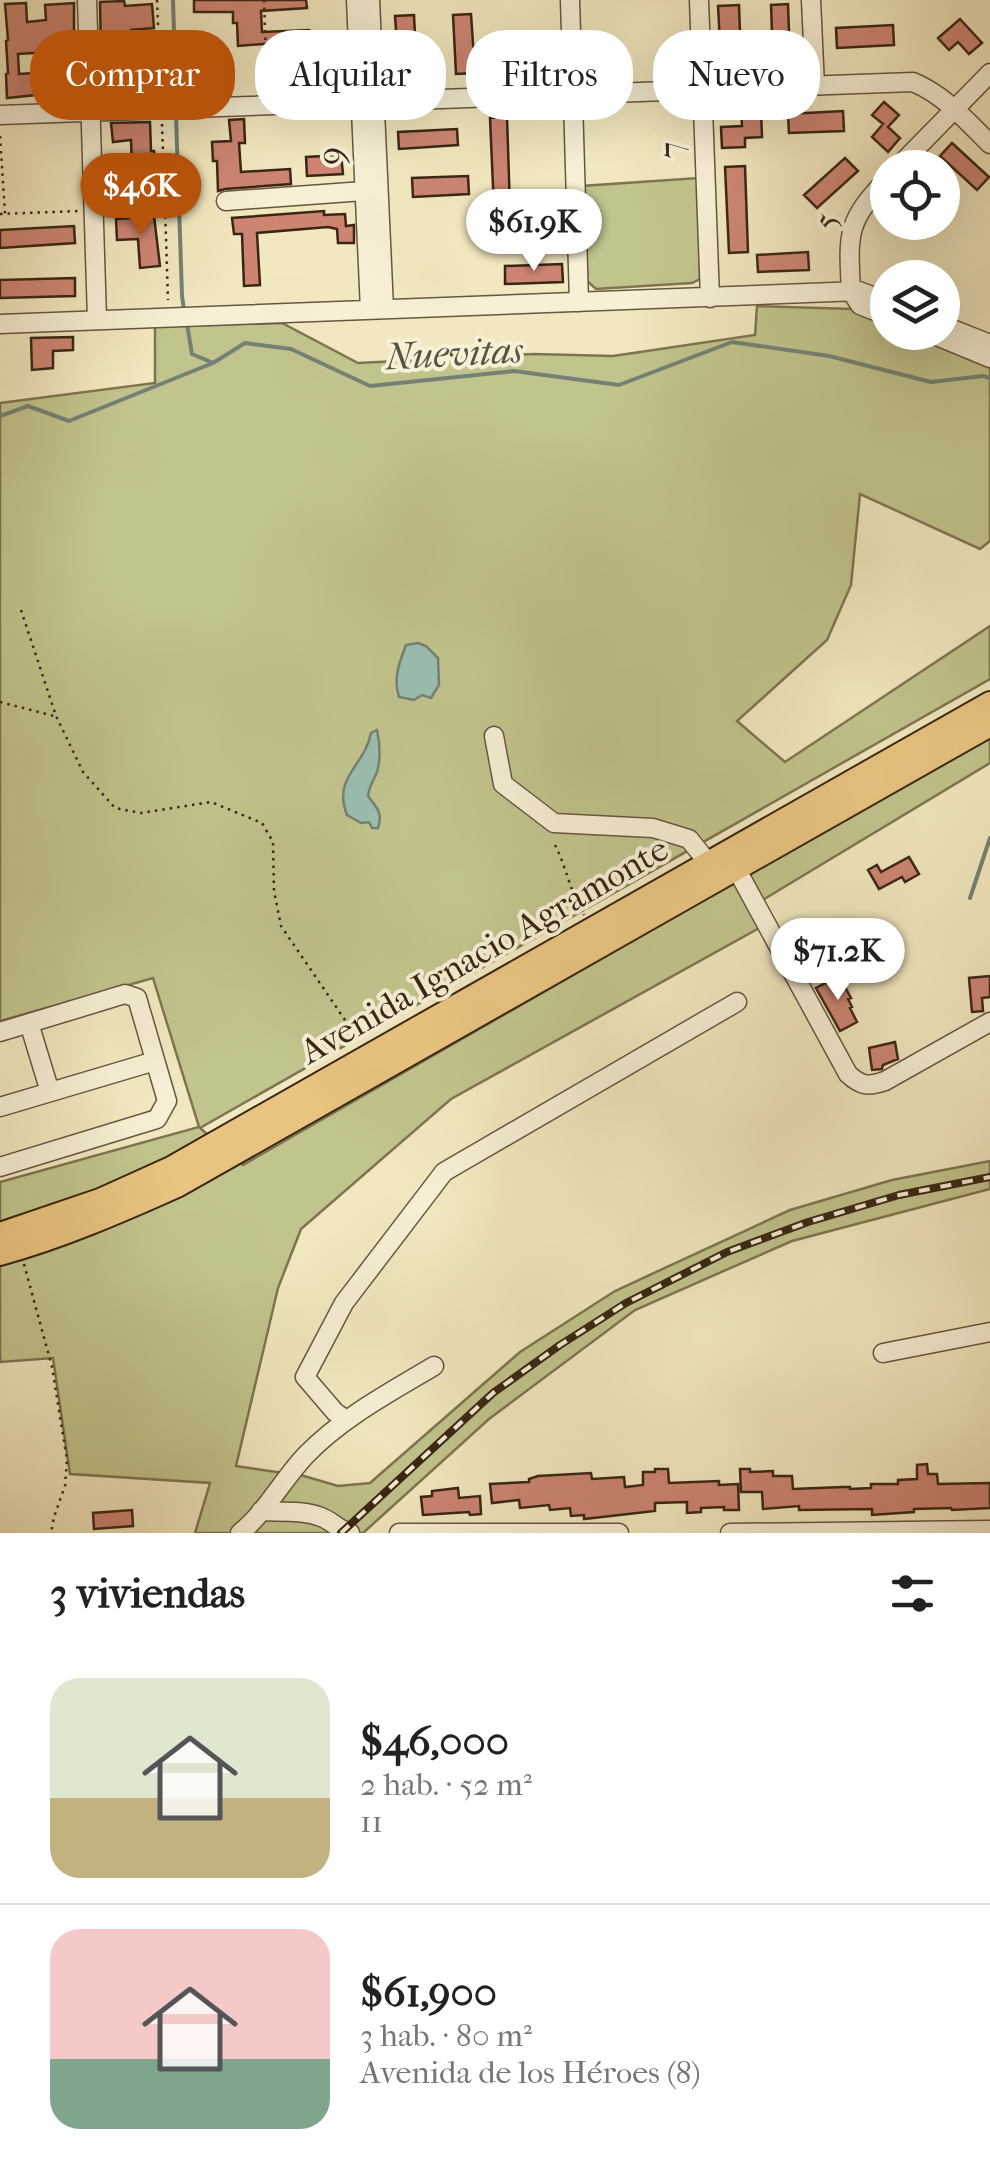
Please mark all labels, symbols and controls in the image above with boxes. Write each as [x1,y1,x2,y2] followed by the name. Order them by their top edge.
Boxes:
[30,30,235,120] chip: Comprar
[255,30,446,120] chip: Alquilar
[466,30,633,120] chip: Filtros
[653,30,820,120] chip: Nuevo
[651,141,692,159] street label: 7
[310,146,351,166] street label: 9
[870,150,960,350] map controls
[870,150,960,240] button: locate
[82,153,200,238] pin: $46K
[102,167,180,204] text: $46K
[453,189,615,274] pin: $61.9K
[488,203,580,240] text: $61.9K
[804,208,847,234] street label: 5
[870,260,960,350] button: layers
[382,327,525,380] water label: Nuevitas
[291,828,675,1074] street label: Avenida Ignacio Agramonte
[757,918,919,1003] pin: $71.2K
[793,932,883,969] text: $71.2K
[885,1566,940,1621] icon: filters
[50,1569,245,1618] text: 3 viviendas
[360,1717,509,1766] text: $46,000
[130,1718,250,1838] icon: home
[360,1766,532,1803] text: 2 hab. · 52 m²
[360,1803,383,1840] text: 11
[360,1968,497,2017] text: $61,900
[130,1969,250,2089] icon: home
[360,2017,532,2054] text: 3 hab. · 80 m²
[360,2054,701,2091] text: Avenida de los Héroes (8)

